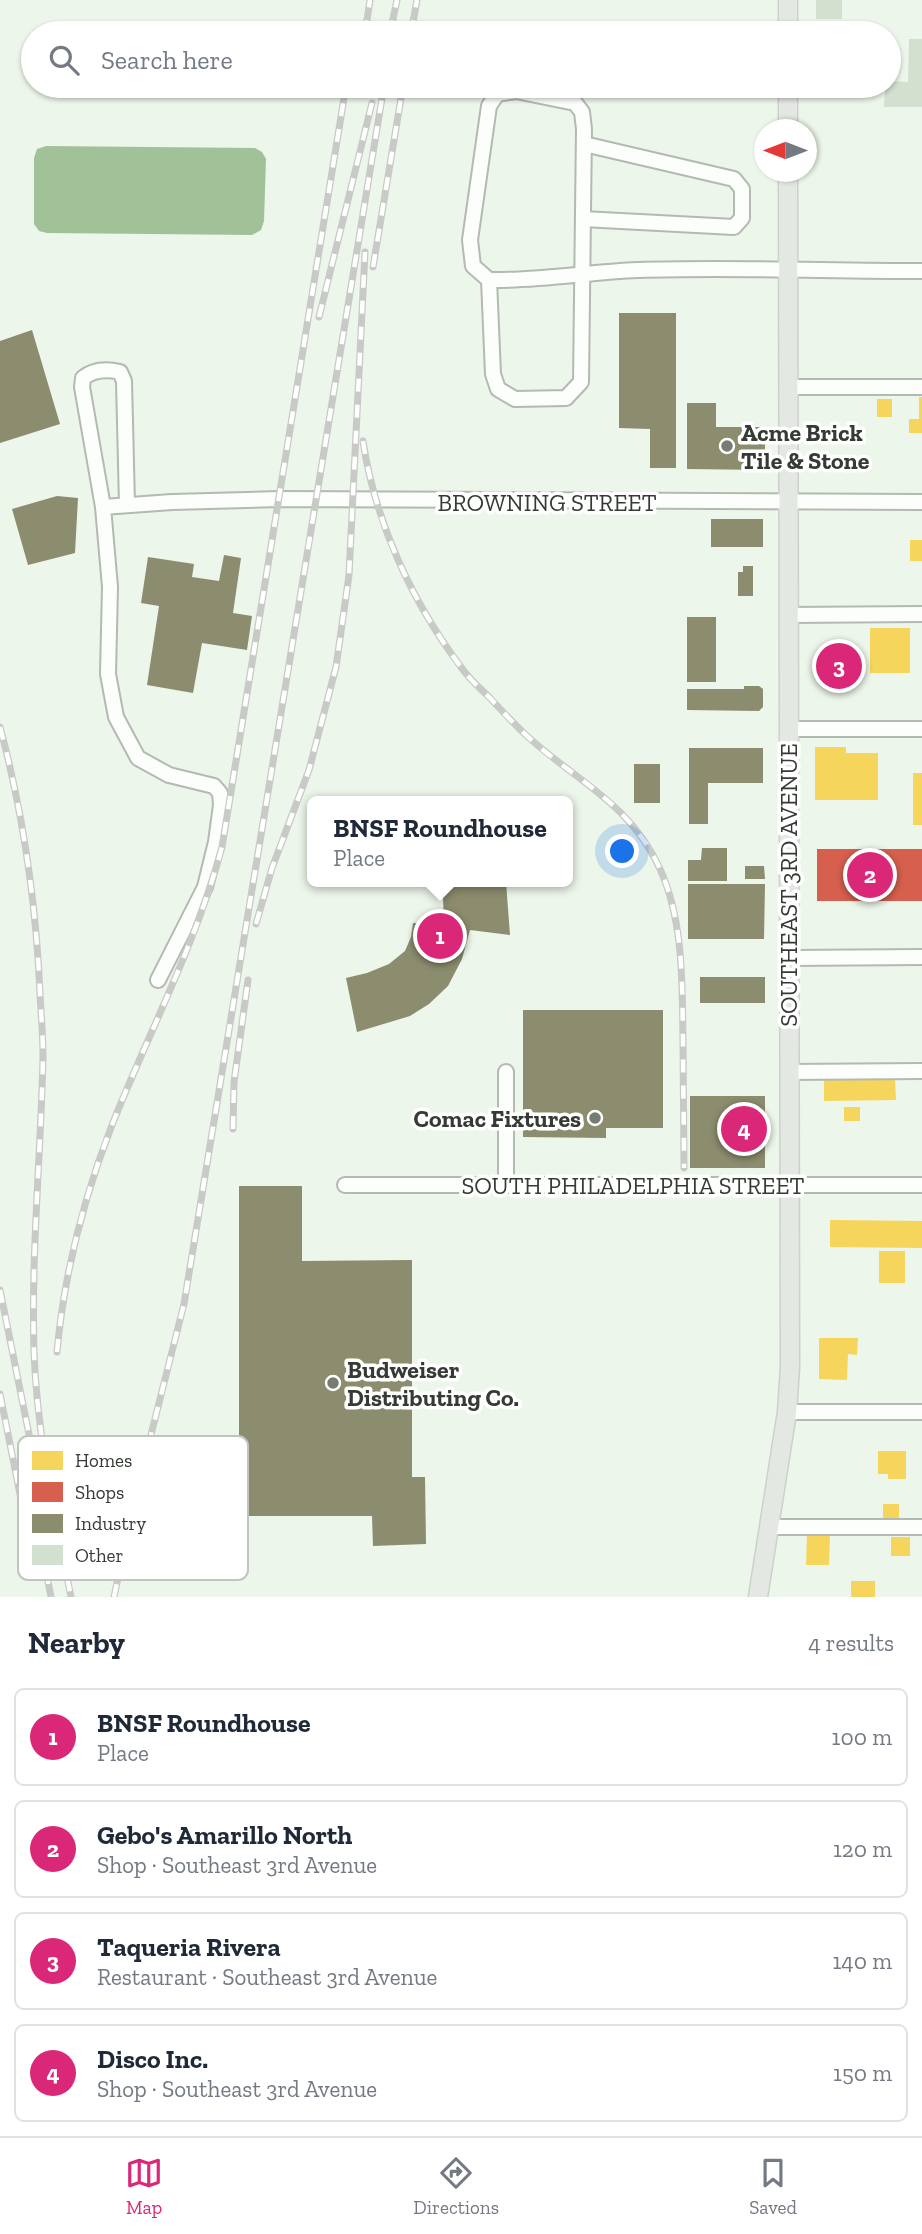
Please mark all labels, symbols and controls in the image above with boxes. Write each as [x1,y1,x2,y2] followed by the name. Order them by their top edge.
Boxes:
[21,21,901,98] search box
[45,41,83,79] icon: search
[101,44,233,76] text: Search here
[754,119,817,182] north arrow
[741,418,870,475] place label: Acme Brick Tile & Stone
[719,438,735,454] marker: Acme Brick Tile & Stone
[437,488,657,517] street label: BROWNING STREET
[816,640,862,692] pin: 3
[774,743,803,1027] street label: SOUTHEAST 3RD AVENUE
[307,796,573,887] popup
[333,812,547,844] text: BNSF Roundhouse
[605,834,639,868] your location
[333,844,385,872] text: Place
[847,849,893,901] pin: 2
[417,910,463,962] pin: 1
[721,1103,767,1155] pin: 4
[414,1104,581,1133] place label: Comac Fixtures
[587,1110,603,1126] marker: Comac Fixtures
[462,1171,805,1200] street label: SOUTH PHILADELPHIA STREET
[347,1355,519,1412] place label: Budweiser Distributing Co.
[325,1375,341,1391] marker: Budweiser Distributing Co.
[18,1436,248,1580] legend
[75,1449,132,1472] text: Homes
[75,1481,124,1504] text: Shops
[75,1512,146,1535] text: Industry
[75,1544,123,1567] text: Other
[28,1625,125,1661] text: Nearby
[808,1629,894,1657] text: 4 results
[97,1707,310,1739] text: BNSF Roundhouse
[48,1723,58,1751] text: 1
[832,1723,892,1751] text: 100 m
[97,1739,149,1767] text: Place
[97,1819,352,1851] text: Gebo's Amarillo North
[47,1835,59,1863] text: 2
[833,1835,892,1863] text: 120 m
[97,1851,377,1879] text: Shop · Southeast 3rd Avenue
[97,1931,281,1963] text: Taqueria Rivera
[47,1947,59,1975] text: 3
[832,1947,892,1975] text: 140 m
[97,1963,437,1991] text: Restaurant · Southeast 3rd Avenue
[97,2043,208,2075] text: Disco Inc.
[46,2059,60,2087] text: 4
[833,2059,892,2087] text: 150 m
[97,2075,377,2103] text: Shop · Southeast 3rd Avenue
[125,2154,163,2219] tab: Map
[413,2154,499,2219] tab: Directions
[749,2154,797,2219] tab: Saved

